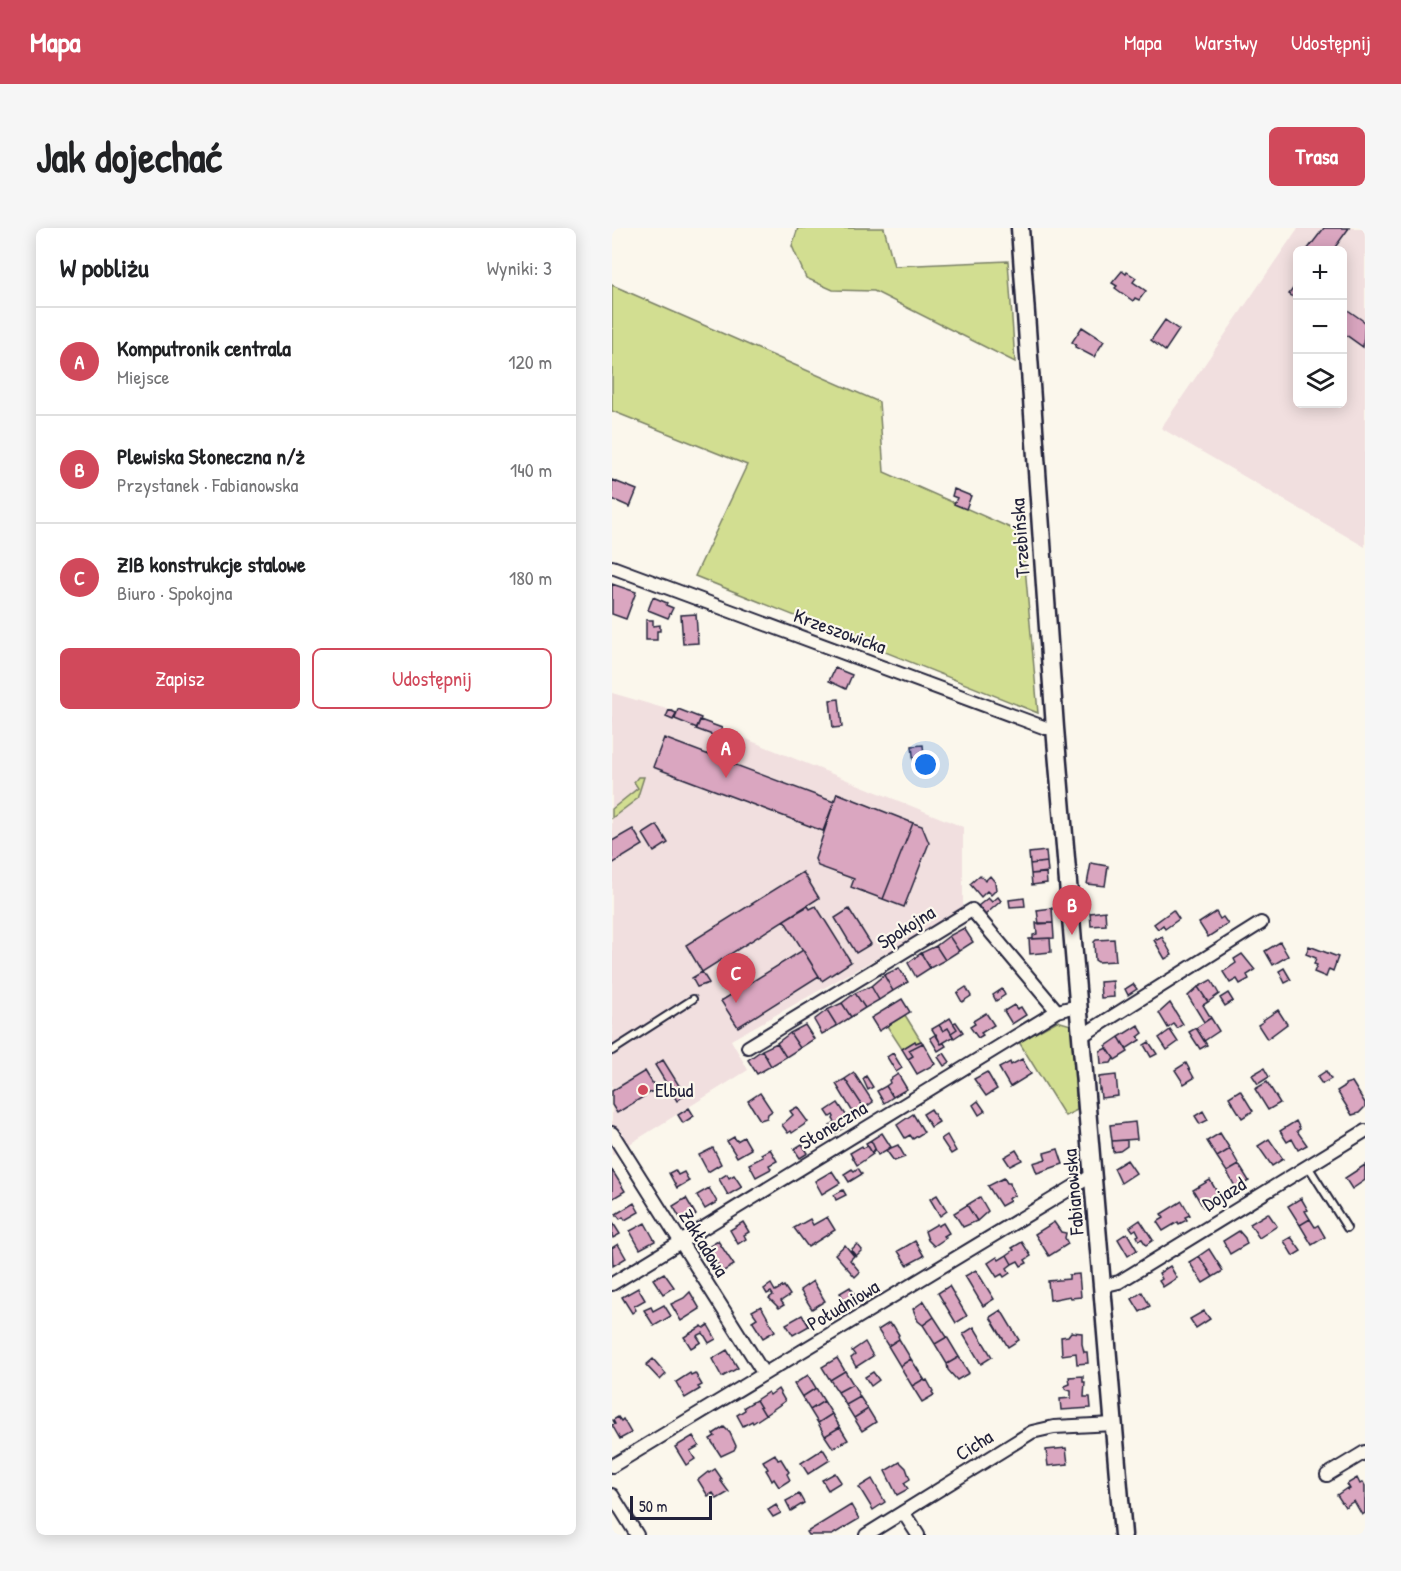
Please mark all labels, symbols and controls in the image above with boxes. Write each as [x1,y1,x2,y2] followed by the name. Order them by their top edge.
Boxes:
[30,23,81,61] text: Mapa
[1124,28,1162,57] text: Mapa
[1195,28,1258,57] text: Warstwy
[1291,28,1371,57] text: Udostępnij
[1269,127,1365,186] button: Trasa
[36,128,222,185] text: Jak dojechać
[1293,246,1347,408] map controls
[1293,246,1347,300] button: +
[60,250,149,285] text: W pobliżu
[487,254,552,281] text: Wyniki: 3
[1293,300,1347,354] button: −
[117,333,291,363] text: Komputronik centrala
[75,348,84,375] text: A
[508,348,552,375] text: 120 m
[1293,354,1347,408] button: layers
[117,363,169,390] text: Miejsce
[117,441,305,471] text: Plewiska Słoneczna n/ż
[74,456,85,483] text: B
[510,456,552,483] text: 140 m
[117,471,298,498] text: Przystanek · Fabianowska
[1003,497,1036,578] street label: Trzebińska
[117,549,306,579] text: ZIB konstrukcje stalowe
[74,564,85,591] text: C
[509,564,552,591] text: 180 m
[117,579,232,606] text: Biuro · Spokojna
[790,601,890,660] street label: Krzeszowicka
[60,648,300,709] button: Zapisz
[312,648,552,709] button: Udostępnij
[706,728,746,778] pin: A
[911,750,940,779] your location
[1052,886,1092,935] pin: B
[872,898,940,955] street label: Spokojna
[716,954,756,1003] pin: C
[655,1076,693,1103] place label: Elbud
[636,1083,650,1097] marker: Elbud
[794,1094,872,1155] street label: Słoneczna
[1055,1148,1090,1237] street label: Fabianowska
[1197,1170,1251,1217] street label: Dojazd
[673,1204,736,1282] street label: Zakładowa
[802,1272,884,1337] street label: Południowa
[950,1423,998,1466] street label: Cicha
[630,1493,712,1520] scale bar
[639,1495,668,1517] text: 50 m

